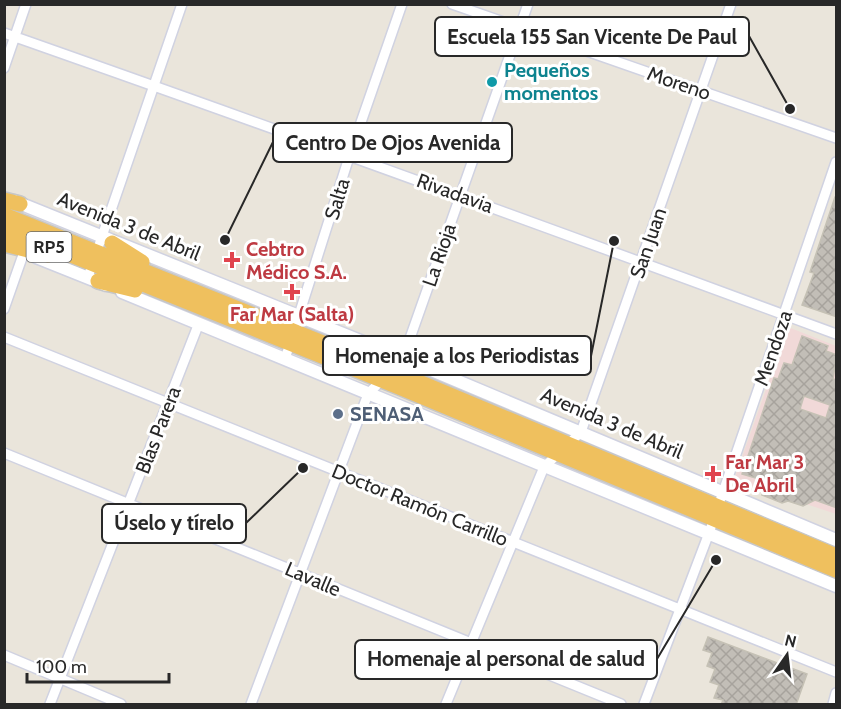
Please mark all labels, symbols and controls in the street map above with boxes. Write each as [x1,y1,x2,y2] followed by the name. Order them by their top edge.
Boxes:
[435,17,749,56] callout: Escuela 155 San Vicente De Paul
[447,24,738,49] text: Escuela 155 San Vicente De Paul
[504,58,598,105] place label: Pequeños momentos
[644,61,714,105] street label: Moreno
[485,75,499,89] marker: Pequeños momentos
[273,123,512,162] callout: Centro De Ojos Avenida
[286,130,501,155] text: Centro De Ojos Avenida
[414,168,497,218] street label: Rivadavia
[319,175,355,223] street label: Salta
[54,186,204,266] street label: Avenida 3 de Abril
[625,205,671,281] street label: San Juan
[417,220,461,290] street label: La Rioja
[26,232,72,262] road number: RP5
[246,237,347,284] place label: Cebtro Médico S.A.
[223,251,241,269] marker: Cebtro Médico S.A.
[285,285,299,299] marker: Far Mar (Salta)
[230,302,354,326] place label: Far Mar (Salta)
[749,307,797,389] street label: Mendoza
[323,336,591,375] callout: Homenaje a los Periodistas
[335,343,579,368] text: Homenaje a los Periodistas
[130,382,186,477] street label: Blas Parera
[537,382,687,464] street label: Avenida 3 de Abril
[350,402,424,426] place label: SENASA
[331,407,345,421] marker: SENASA
[725,450,804,497] place label: Far Mar 3 De Abril
[328,459,512,551] street label: Doctor Ramón Carrillo
[706,467,720,481] marker: Far Mar 3 De Abril
[102,504,246,543] callout: Úselo y tírelo
[114,510,234,535] text: Úselo y tírelo
[282,557,344,601] street label: Lavalle
[757,625,817,685] north arrow
[783,630,798,652] text: N
[355,640,657,679] callout: Homenaje al personal de salud
[27,646,170,684] scale bar
[367,646,645,671] text: Homenaje al personal de salud
[36,656,87,678] text: 100 m

